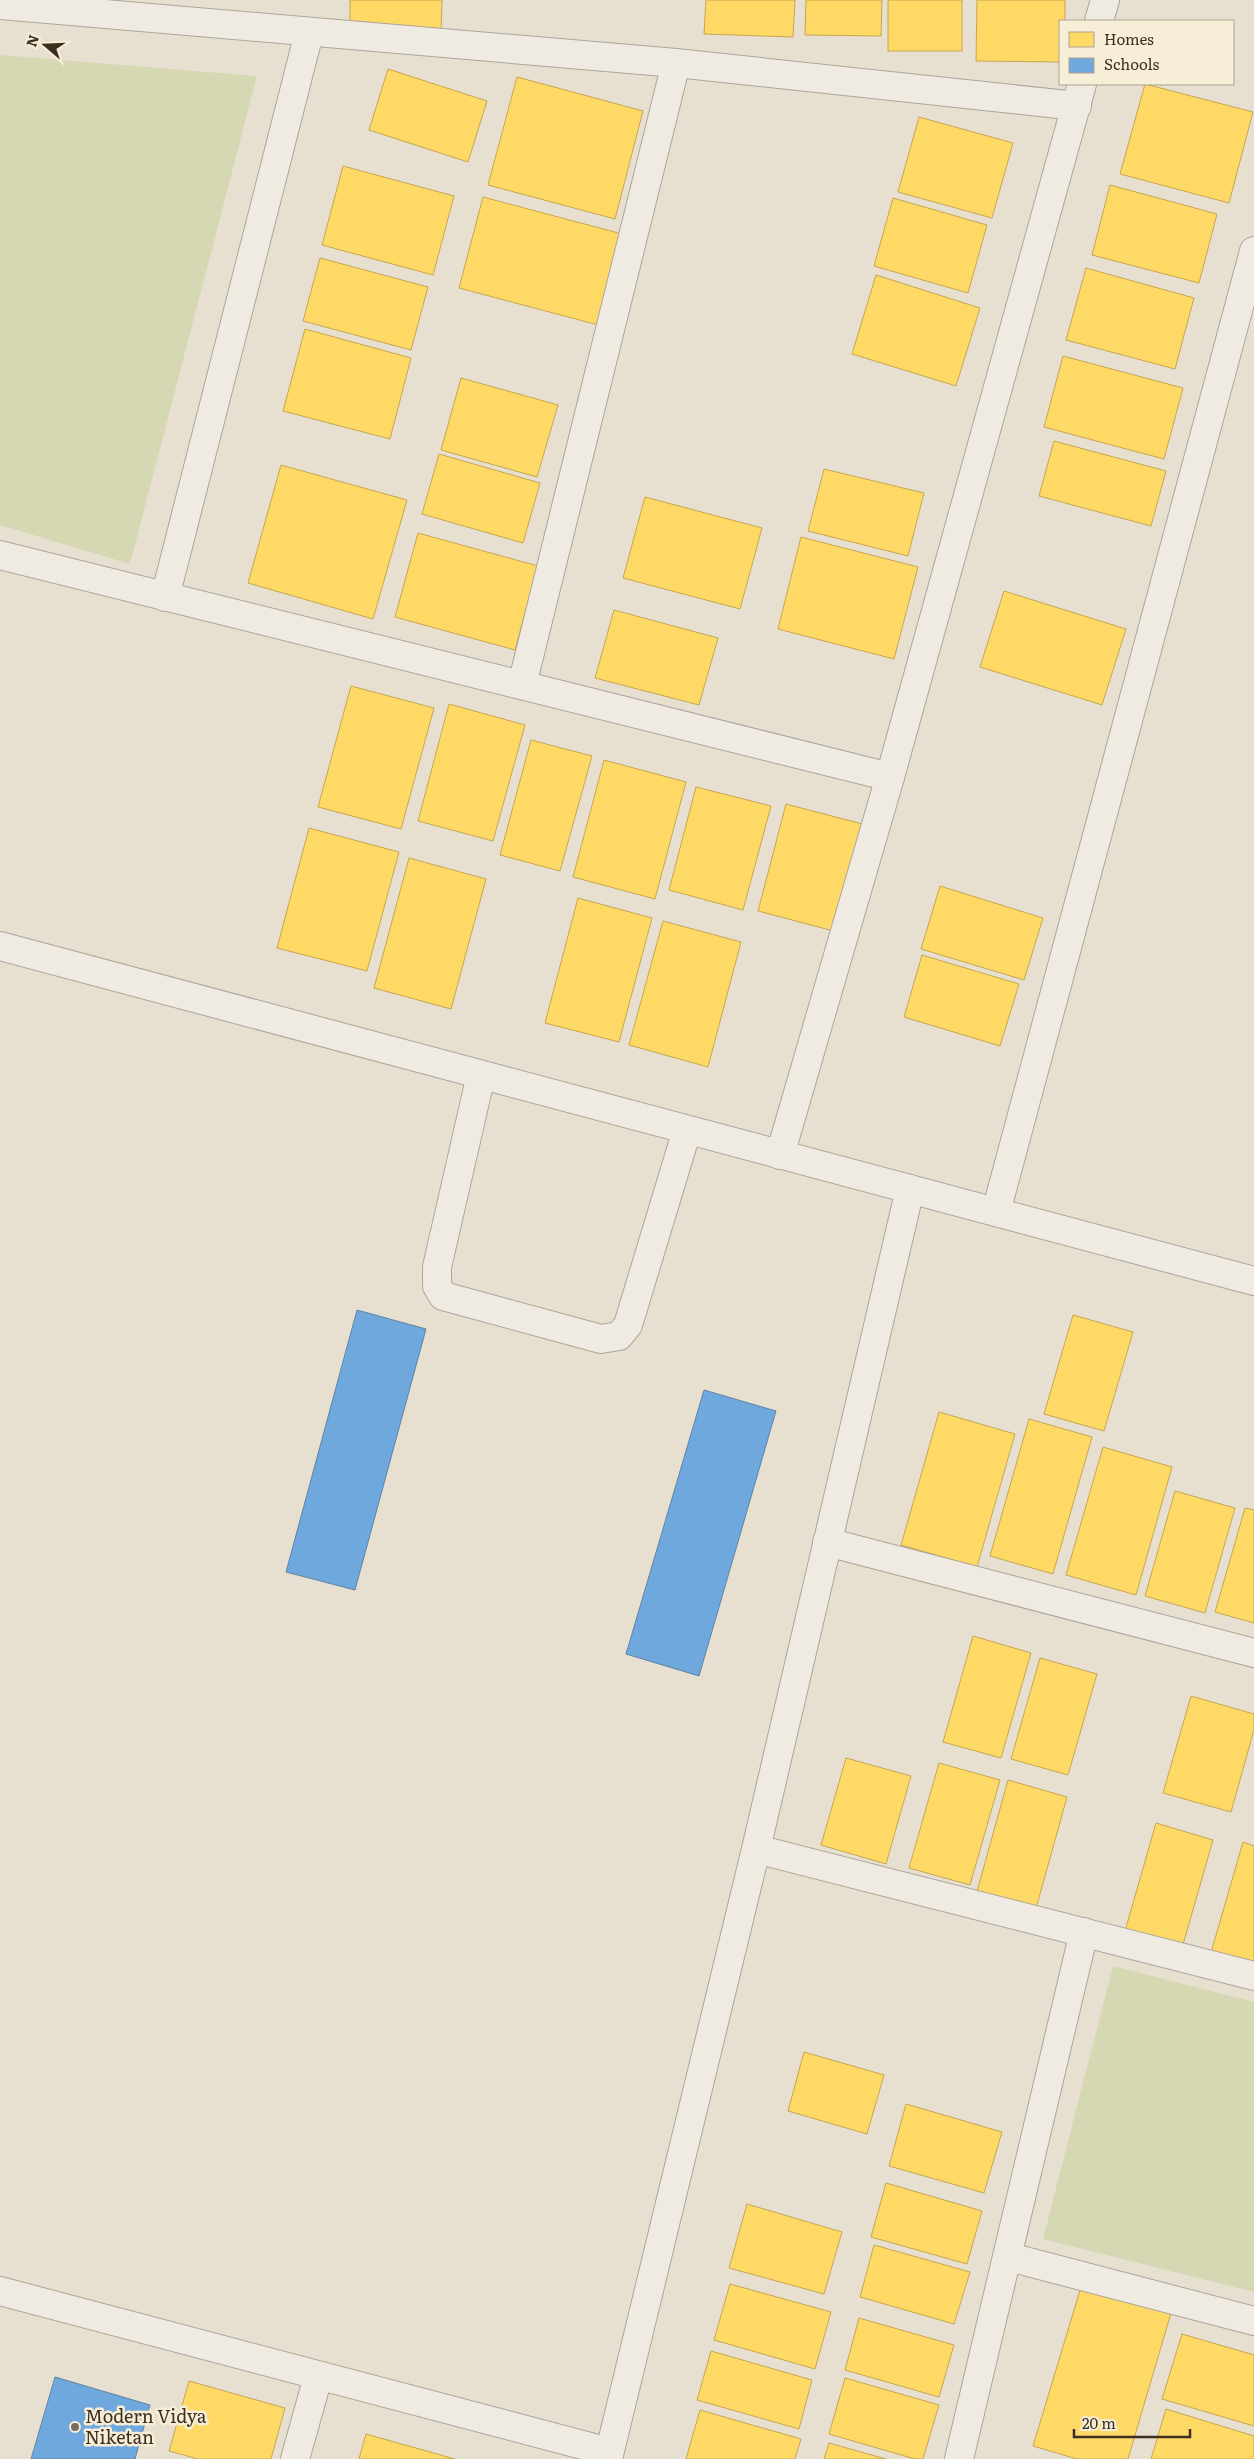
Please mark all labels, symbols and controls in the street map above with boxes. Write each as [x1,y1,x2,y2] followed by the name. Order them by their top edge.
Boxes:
[20,20,70,70] north arrow
[1059,20,1234,85] legend
[1104,27,1154,50] text: Homes
[20,31,43,49] text: N
[1104,52,1160,75] text: Schools
[85,2402,207,2450] place label: Modern Vidya Niketan
[1074,2406,1190,2438] scale bar
[1082,2411,1116,2434] text: 20 m
[69,2421,81,2433] marker: Modern Vidya Niketan

